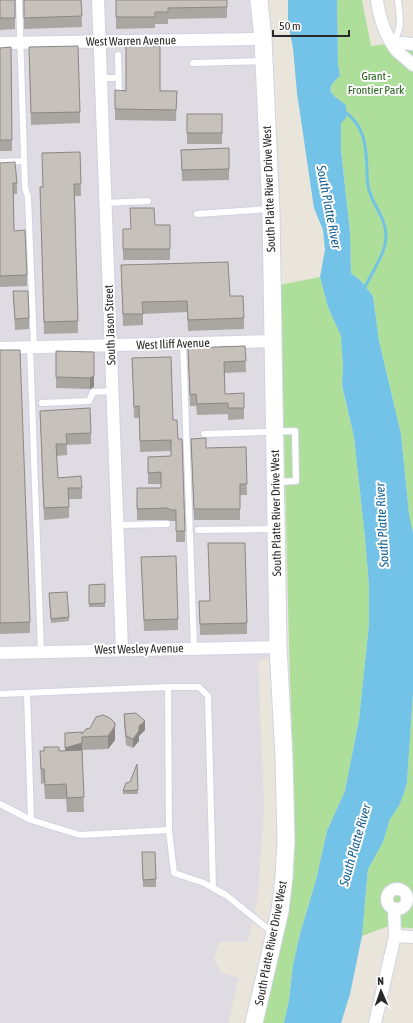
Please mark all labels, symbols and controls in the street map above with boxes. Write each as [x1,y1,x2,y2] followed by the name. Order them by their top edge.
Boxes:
[273,12,349,38] scale bar
[279,19,301,33] text: 50 m
[86,33,176,49] street label: West Warren Avenue
[348,69,405,97] park label: Grant - Frontier Park
[260,125,278,252] street label: South Platte River Drive West
[313,163,345,251] water label: South Platte River
[102,284,118,365] street label: South Jason Street
[136,336,210,352] street label: West Iliff Avenue
[268,449,284,576] street label: South Platte River Drive West
[372,481,392,569] water label: South Platte River
[94,641,184,657] street label: West Wesley Avenue
[336,801,374,889] water label: South Platte River
[252,879,290,1006] street label: South Platte River Drive West
[361,971,401,1011] north arrow
[377,975,384,987] text: N

